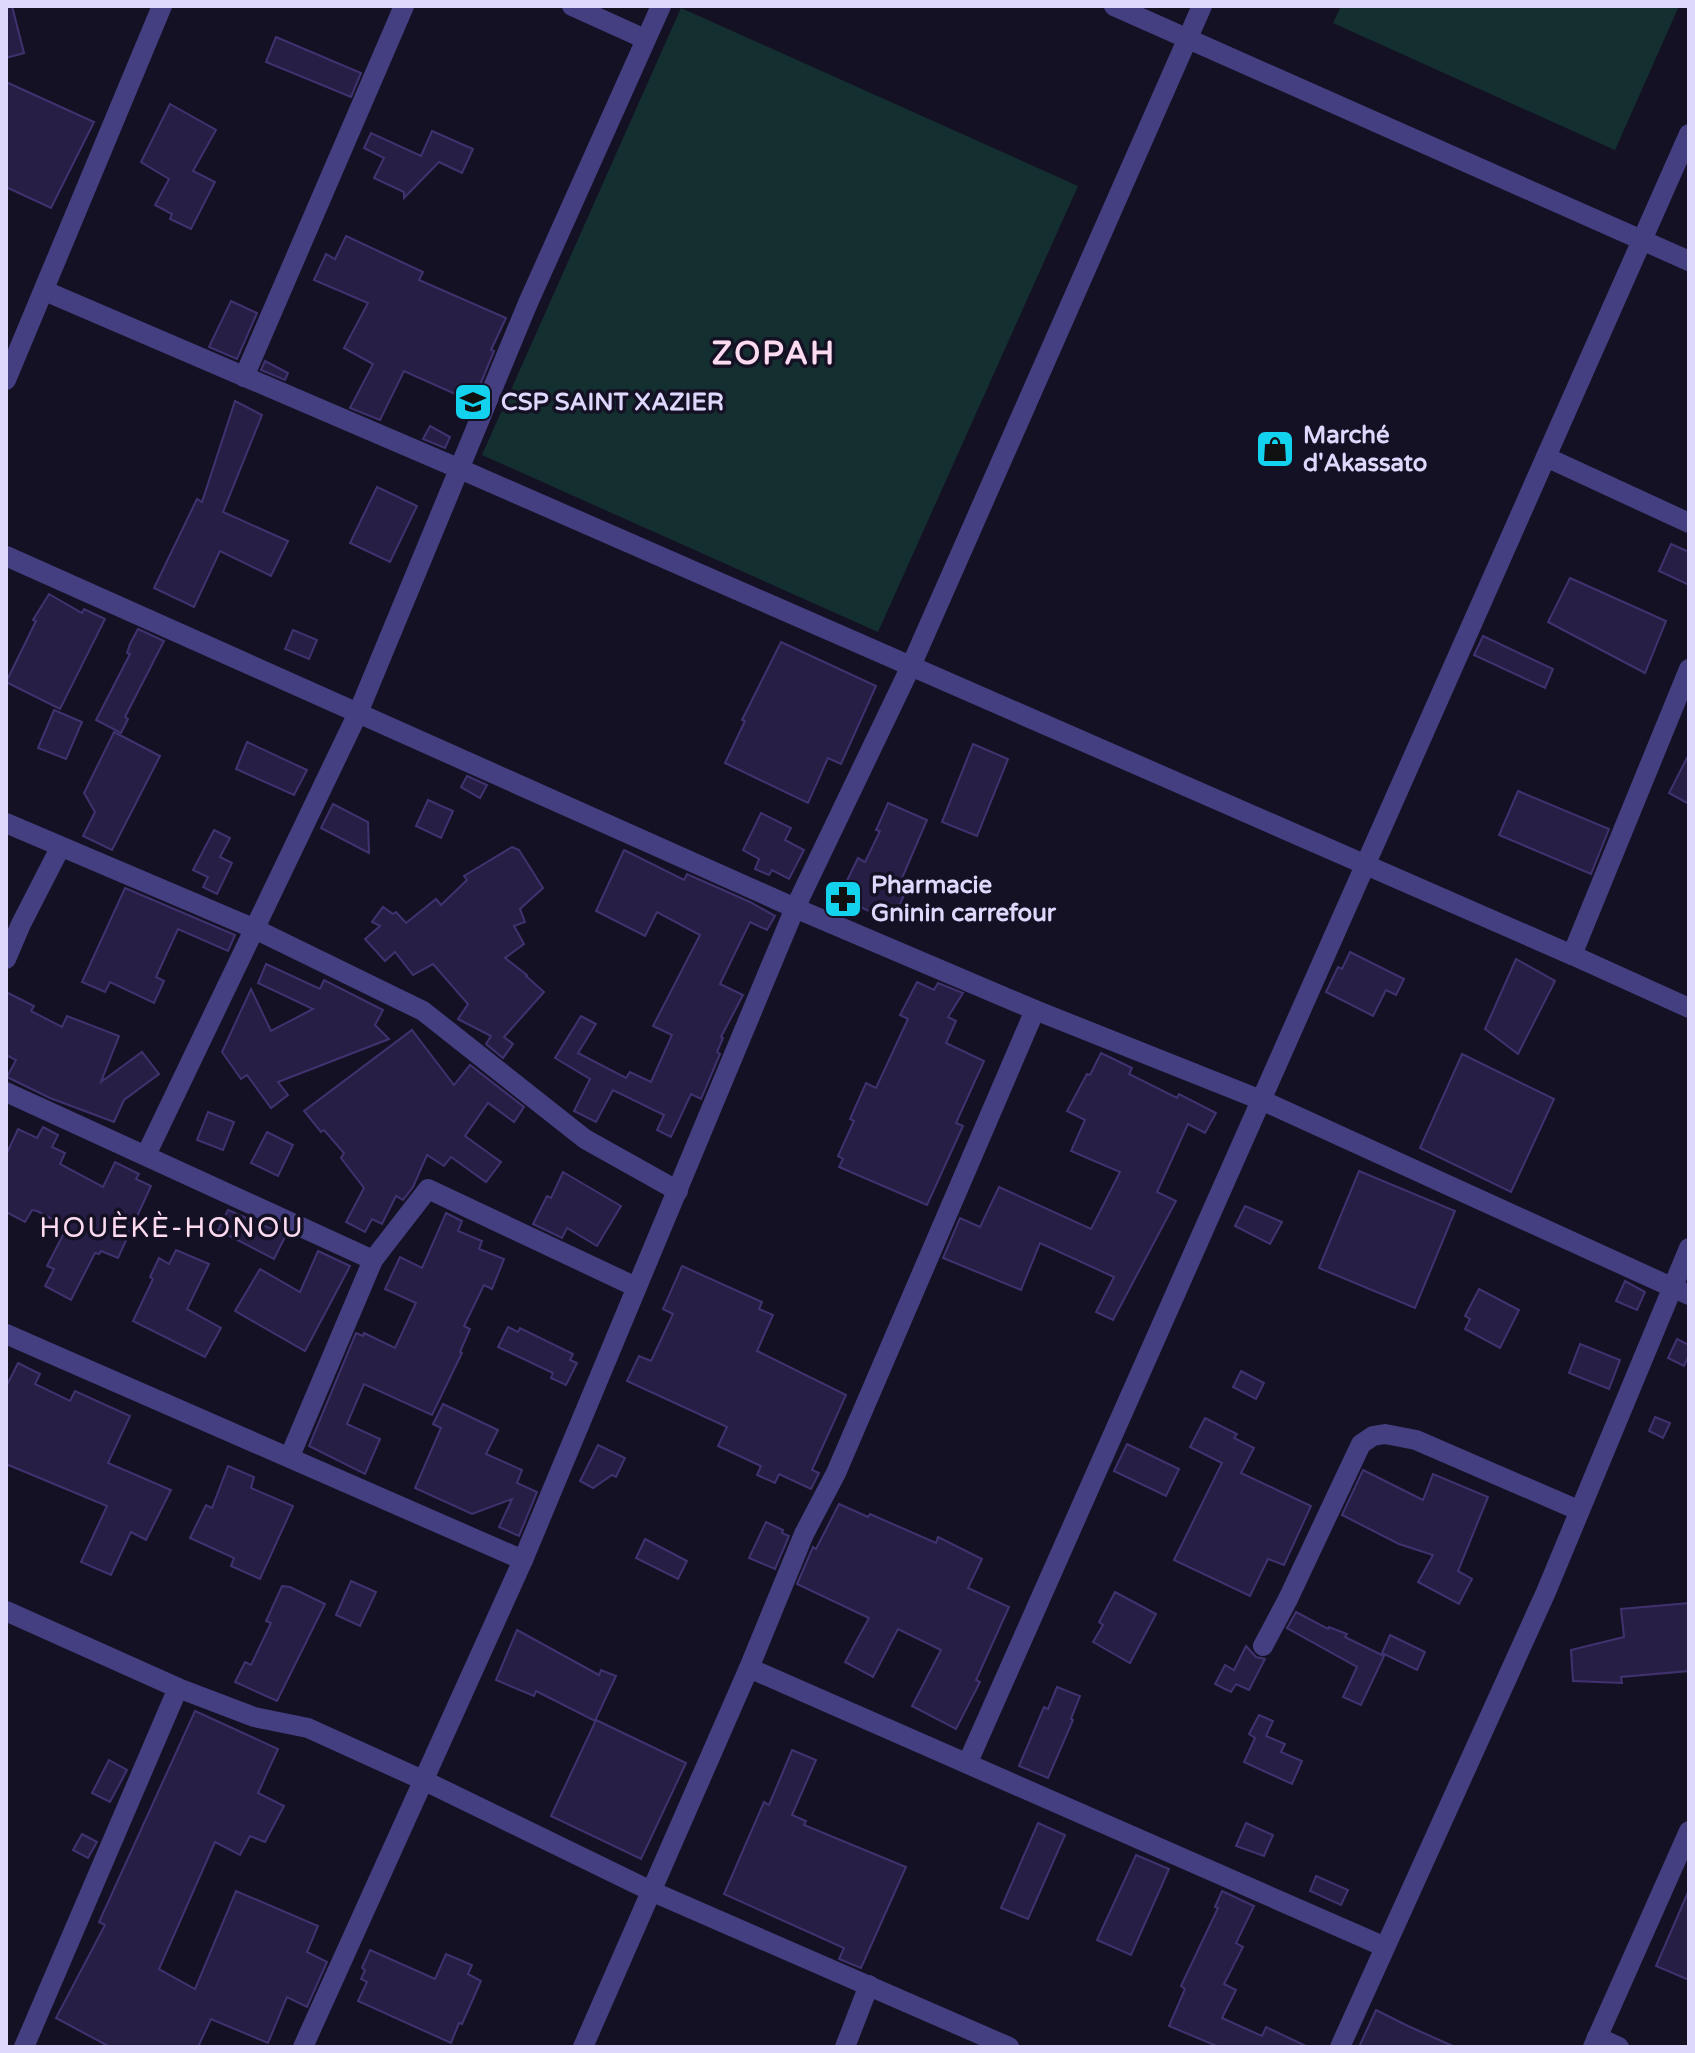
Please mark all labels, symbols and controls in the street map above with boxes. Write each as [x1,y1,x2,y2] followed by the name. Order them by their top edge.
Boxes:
[712,335,836,373] district label: ZOPAH
[452,381,494,423] school or university icon: CSP SAINT XAZIER
[501,388,724,417] place label: CSP SAINT XAZIER
[1303,421,1427,478] place label: Marché d'Akassato
[1254,428,1296,470] shop icon: Marché d'Akassato
[871,871,1057,928] place label: Pharmacie Gninin carrefour
[822,878,864,920] pharmacy icon: Pharmacie Gninin carrefour
[39,1211,305,1245] district label: HOUÈKÈ-HONOU

